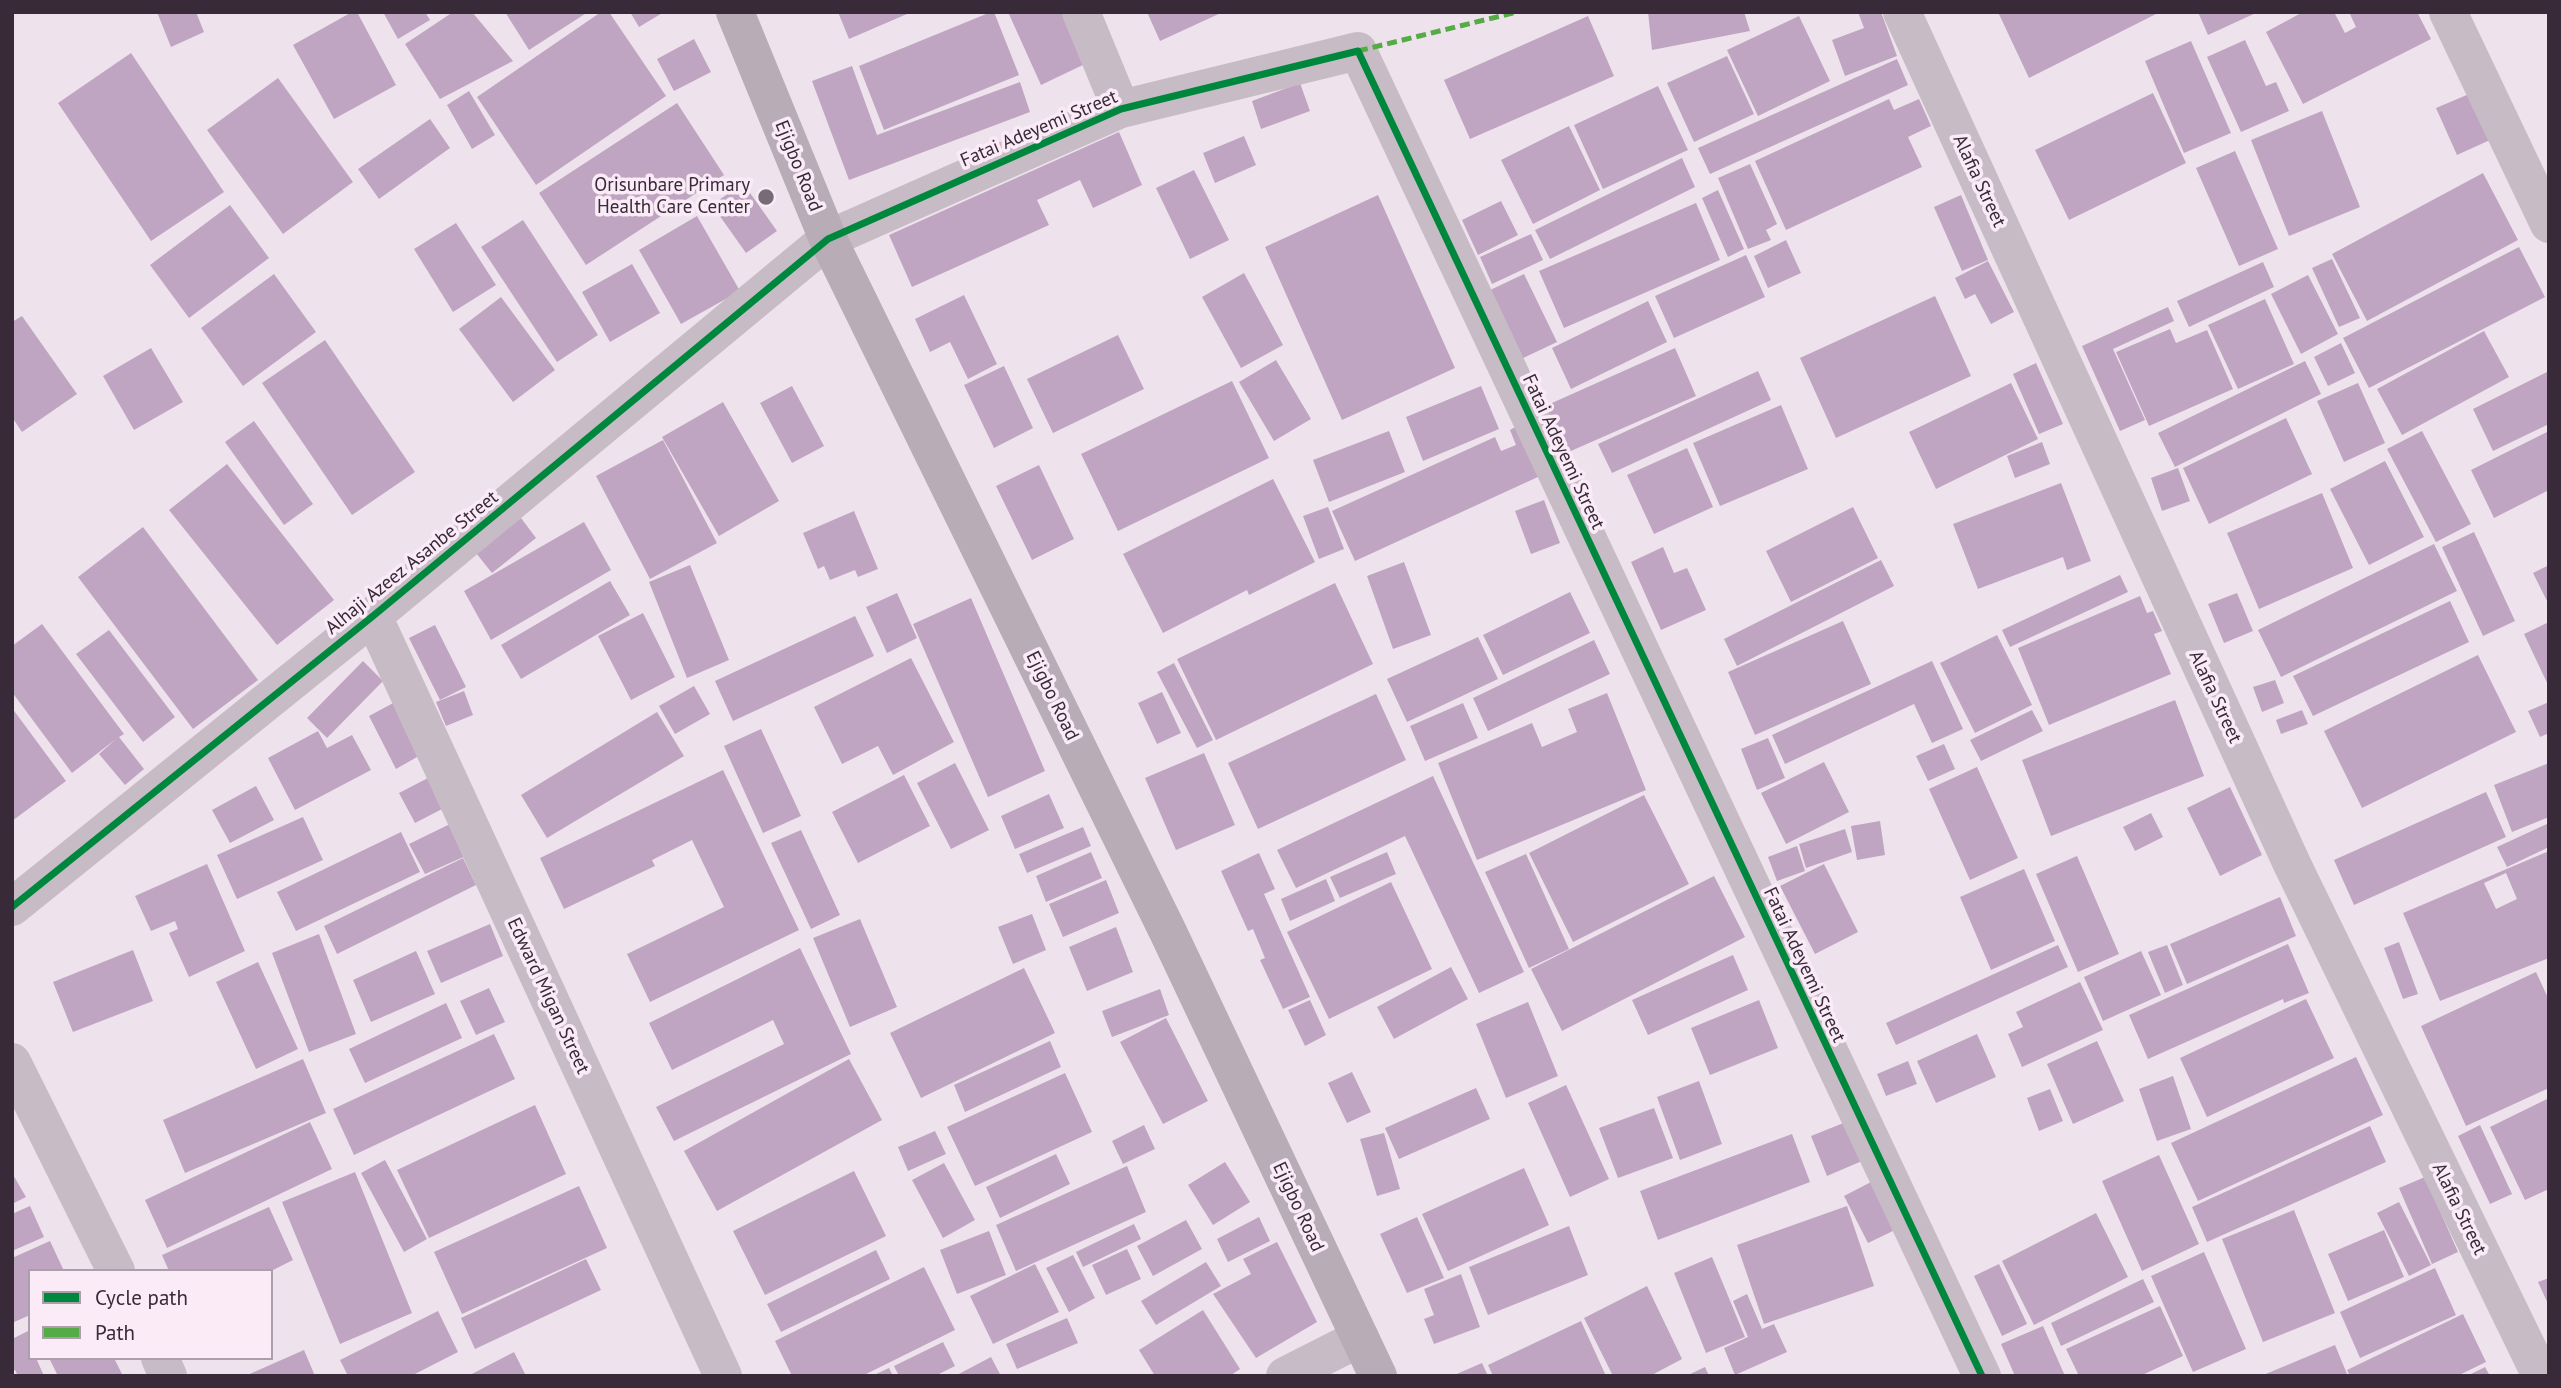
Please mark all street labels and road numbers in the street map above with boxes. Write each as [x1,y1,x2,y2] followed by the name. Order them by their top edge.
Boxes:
[957,86,1121,172] street label: Fatai Adeyemi Street
[769,117,827,215] street label: Ejigbo Road
[1948,131,2010,231] street label: Alafia Street
[1517,371,1609,533] street label: Fatai Adeyemi Street
[321,486,503,640] street label: Alhaji Azeez Asanbe Street
[2184,647,2246,747] street label: Alafia Street
[1021,648,1083,744] street label: Ejigbo Road
[1758,884,1850,1046] street label: Fatai Adeyemi Street
[502,914,594,1078] street label: Edward Migan Street
[1267,1159,1329,1255] street label: Ejigbo Road
[2427,1159,2491,1259] street label: Alafia Street

